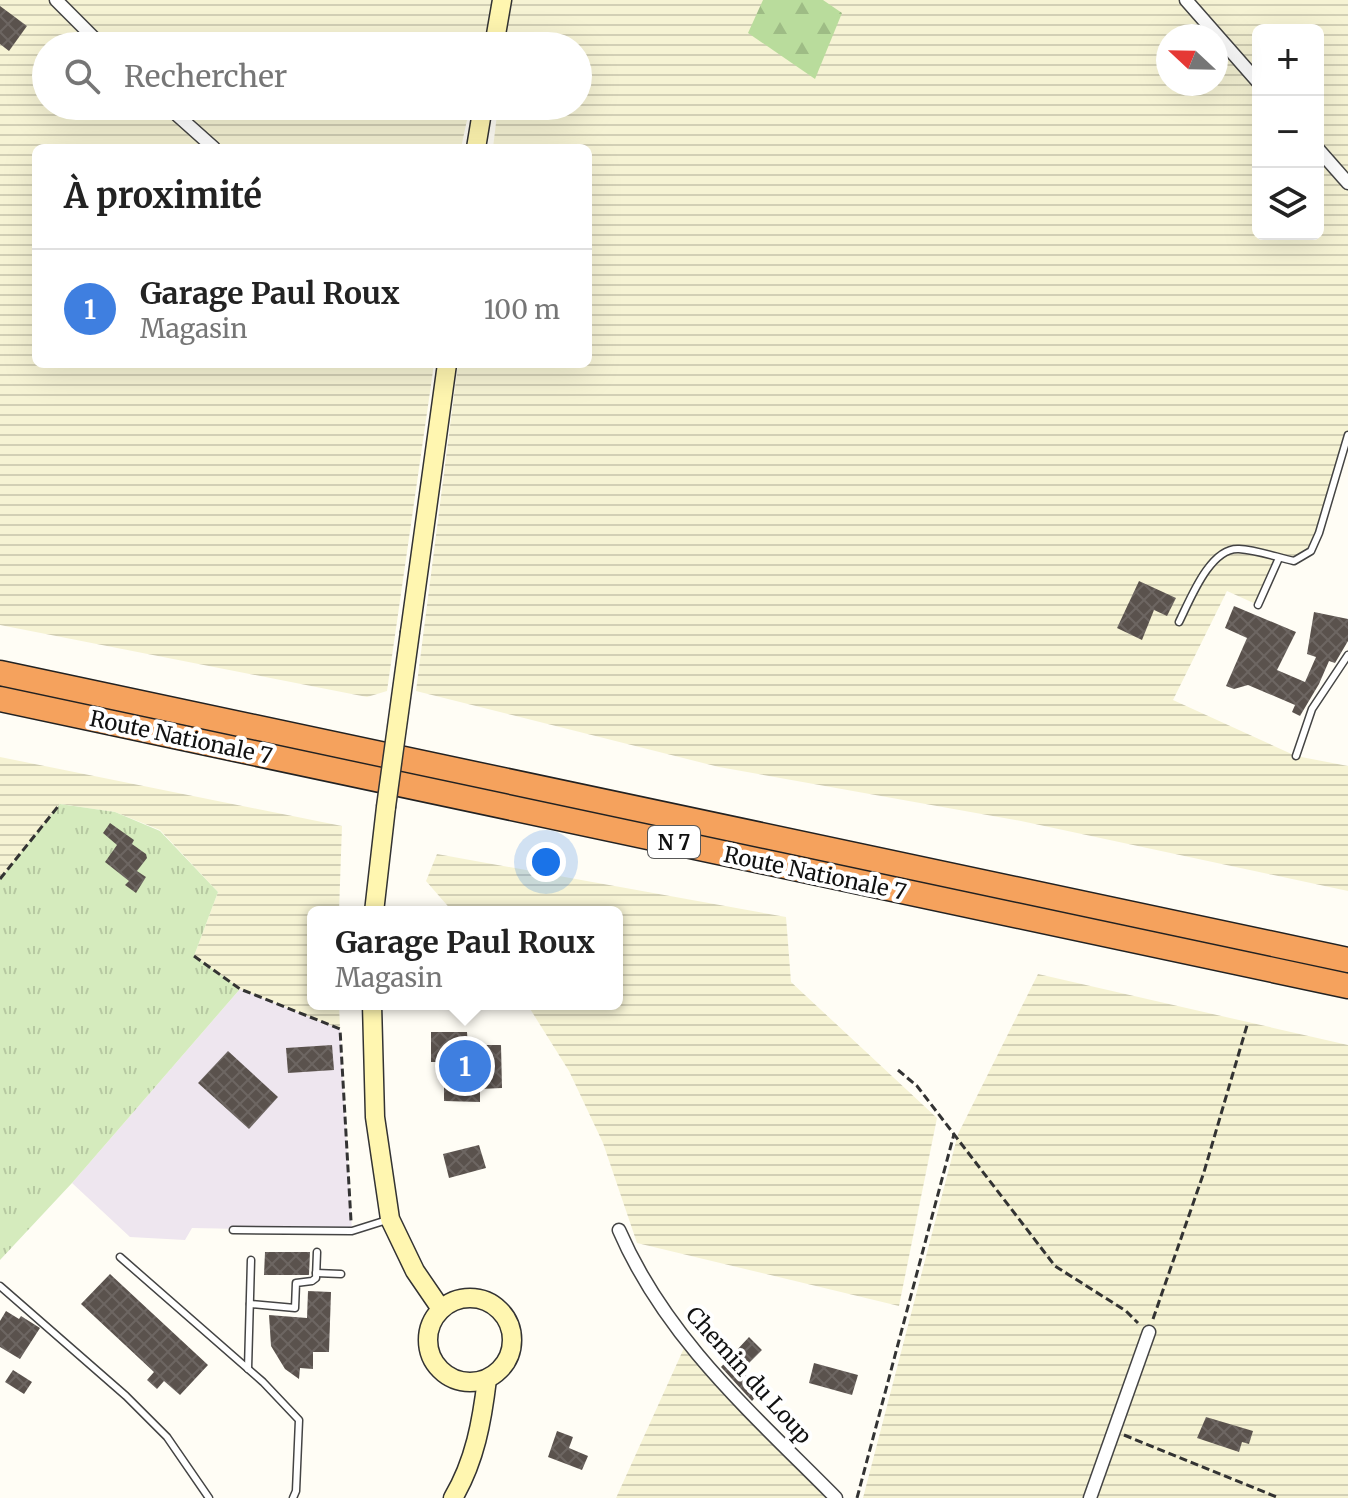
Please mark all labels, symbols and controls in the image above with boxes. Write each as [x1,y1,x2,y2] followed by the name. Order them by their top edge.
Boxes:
[1156,24,1228,96] north arrow
[1252,24,1324,240] map controls
[1252,24,1324,96] button: +
[32,32,592,120] search box
[60,54,104,98] icon: search
[124,57,287,95] text: Rechercher
[1252,96,1324,168] button: −
[1252,168,1324,240] button: layers
[64,175,262,217] text: À proximité
[140,274,399,312] text: Garage Paul Roux
[84,293,96,326] text: 1
[484,293,560,326] text: 100 m
[140,312,248,345] text: Magasin
[87,704,275,770] street label: Route Nationale 7
[648,826,700,858] road number: N 7
[721,840,909,906] street label: Route Nationale 7
[526,842,566,882] your location
[307,906,623,1010] popup
[335,923,595,961] text: Garage Paul Roux
[335,961,443,994] text: Magasin
[439,1036,491,1096] pin: 1
[680,1301,818,1449] street label: Chemin du Loup

